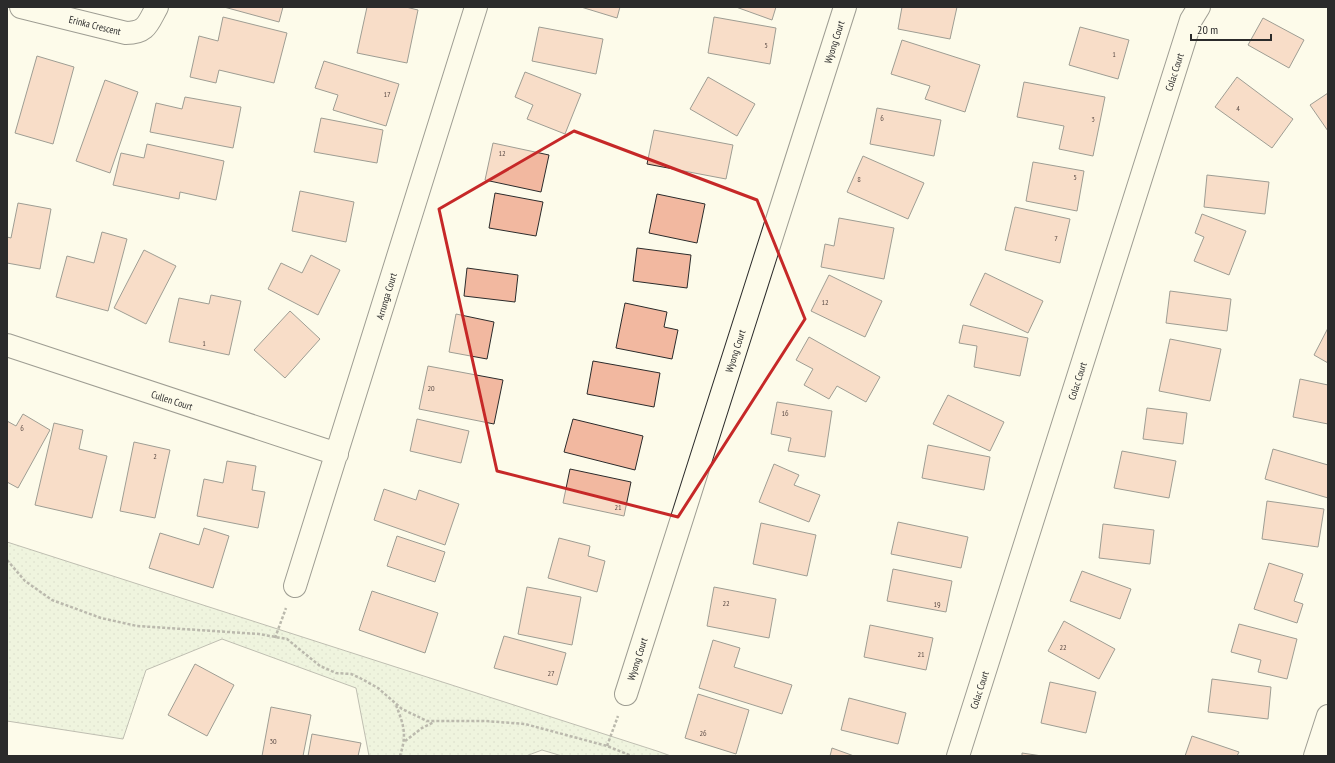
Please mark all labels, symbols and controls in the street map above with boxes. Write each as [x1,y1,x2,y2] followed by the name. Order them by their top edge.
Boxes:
[68,13,122,38] street label: Erinka Crescent
[1191,16,1271,42] scale bar
[821,19,848,65] street label: Wyong Court
[1197,22,1218,37] text: 20 m
[764,40,768,50] house number: 5
[1112,49,1116,59] house number: 1
[1162,51,1187,93] street label: Colac Court
[383,89,391,99] house number: 17
[1236,103,1240,113] house number: 4
[880,113,884,123] house number: 6
[1091,114,1095,124] house number: 3
[498,148,506,158] house number: 12
[1073,172,1077,182] house number: 5
[857,174,861,184] house number: 8
[1054,233,1058,243] house number: 7
[373,271,400,321] street label: Arrunga Court
[821,297,829,307] house number: 12
[722,328,749,374] street label: Wyong Court
[202,338,206,348] house number: 1
[1065,360,1090,402] street label: Colac Court
[427,383,435,393] house number: 20
[149,388,194,413] street label: Cullen Court
[781,408,789,418] house number: 16
[20,423,24,433] house number: 6
[153,451,157,461] house number: 2
[614,502,622,512] house number: 21
[722,598,730,608] house number: 22
[933,599,941,609] house number: 19
[624,636,651,682] street label: Wyong Court
[1059,642,1067,652] house number: 22
[917,649,925,659] house number: 21
[547,668,555,678] house number: 27
[967,669,992,711] street label: Colac Court
[699,728,707,738] house number: 26
[269,736,277,746] house number: 30

